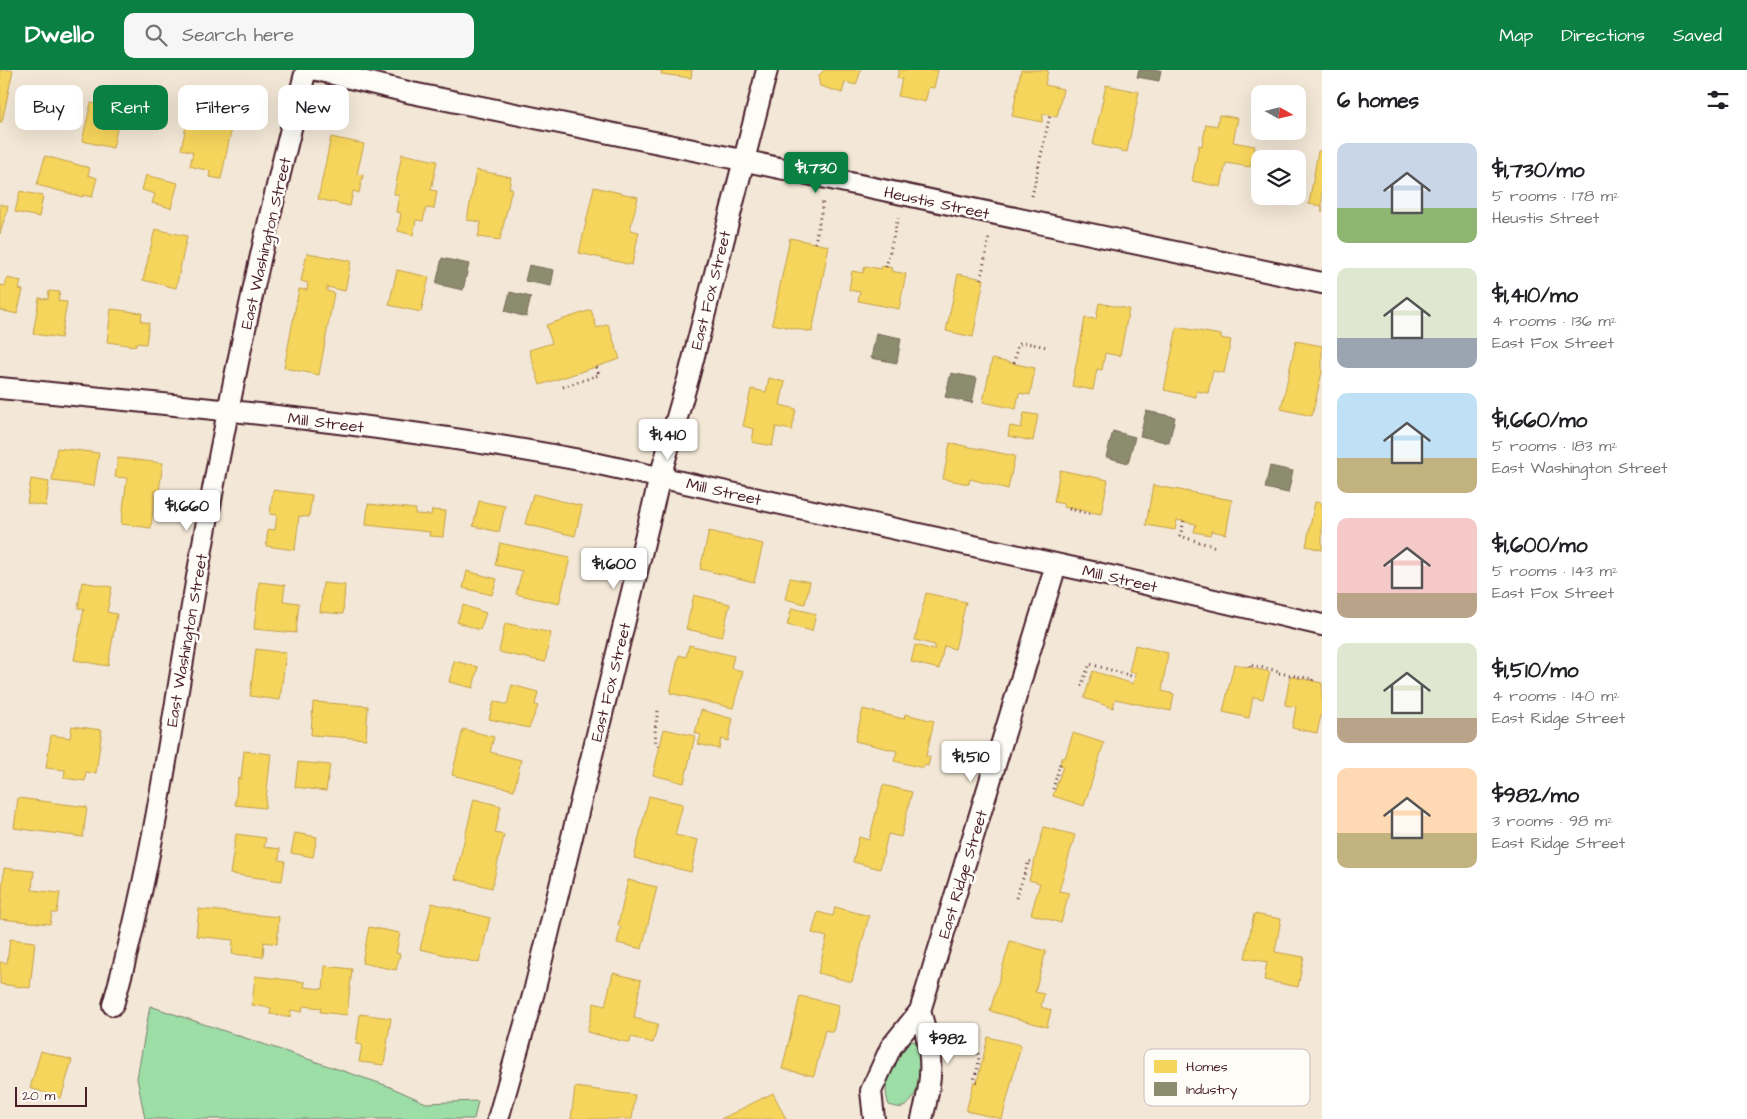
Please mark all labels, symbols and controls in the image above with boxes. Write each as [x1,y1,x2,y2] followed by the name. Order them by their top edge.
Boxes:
[124,13,474,58] search box
[25,18,94,52] text: Dwello
[142,21,170,49] icon: search
[182,22,294,49] text: Search here
[1499,23,1533,48] text: Map
[1561,23,1645,48] text: Directions
[1673,23,1722,48] text: Saved
[15,85,83,130] chip: Buy
[93,85,168,130] chip: Rent
[178,85,268,130] chip: Filters
[278,85,349,130] chip: New
[1251,85,1306,140] north arrow
[1251,85,1306,205] map controls
[1337,86,1419,115] text: 6 homes
[1704,86,1732,114] icon: filters
[1251,150,1306,205] button: layers
[775,152,857,194] pin: $1,730
[236,155,298,331] street label: East Washington Street
[1492,156,1585,185] text: $1,730/mo
[795,157,837,179] text: $1,730
[1377,163,1437,223] icon: home
[882,181,992,225] street label: Heustis Street
[1492,185,1619,207] text: 5 rooms · 178 m²
[1492,207,1599,229] text: Heustis Street
[686,228,737,352] street label: East Fox Street
[1492,281,1578,310] text: $1,410/mo
[1377,288,1437,348] icon: home
[1492,310,1617,332] text: 4 rooms · 136 m²
[1492,332,1614,354] text: East Fox Street
[1492,406,1587,435] text: $1,660/mo
[287,407,366,439] street label: Mill Street
[1377,413,1437,473] icon: home
[627,418,709,461] pin: $1,410
[650,424,686,446] text: $1,410
[1492,435,1618,457] text: 5 rooms · 183 m²
[1492,457,1668,479] text: East Washington Street
[684,473,764,511] street label: Mill Street
[146,490,228,532] pin: $1,660
[165,495,209,517] text: $1,660
[1492,531,1587,560] text: $1,600/mo
[1377,538,1437,598] icon: home
[573,548,655,590] pin: $1,600
[161,551,214,729] street label: East Washington Street
[592,553,636,575] text: $1,600
[1080,560,1160,598] street label: Mill Street
[1492,560,1618,582] text: 5 rooms · 143 m²
[1492,582,1614,604] text: East Fox Street
[586,620,637,744] street label: East Fox Street
[1492,656,1579,685] text: $1,510/mo
[1377,663,1437,723] icon: home
[1492,685,1620,707] text: 4 rooms · 140 m²
[1492,707,1625,729] text: East Ridge Street
[930,740,1012,783] pin: $1,510
[952,746,990,768] text: $1,510
[1492,781,1579,810] text: $982/mo
[1377,788,1437,848] icon: home
[933,807,994,941] street label: East Ridge Street
[1492,810,1613,832] text: 3 rooms · 98 m²
[1492,832,1625,854] text: East Ridge Street
[918,1022,978,1065] pin: $982
[929,1028,967,1050] text: $982
[1144,1049,1310,1106] legend
[1186,1057,1228,1077] text: Homes
[1186,1080,1238,1100] text: Industry
[15,1084,88,1107] scale bar
[22,1086,55,1106] text: 20 m

